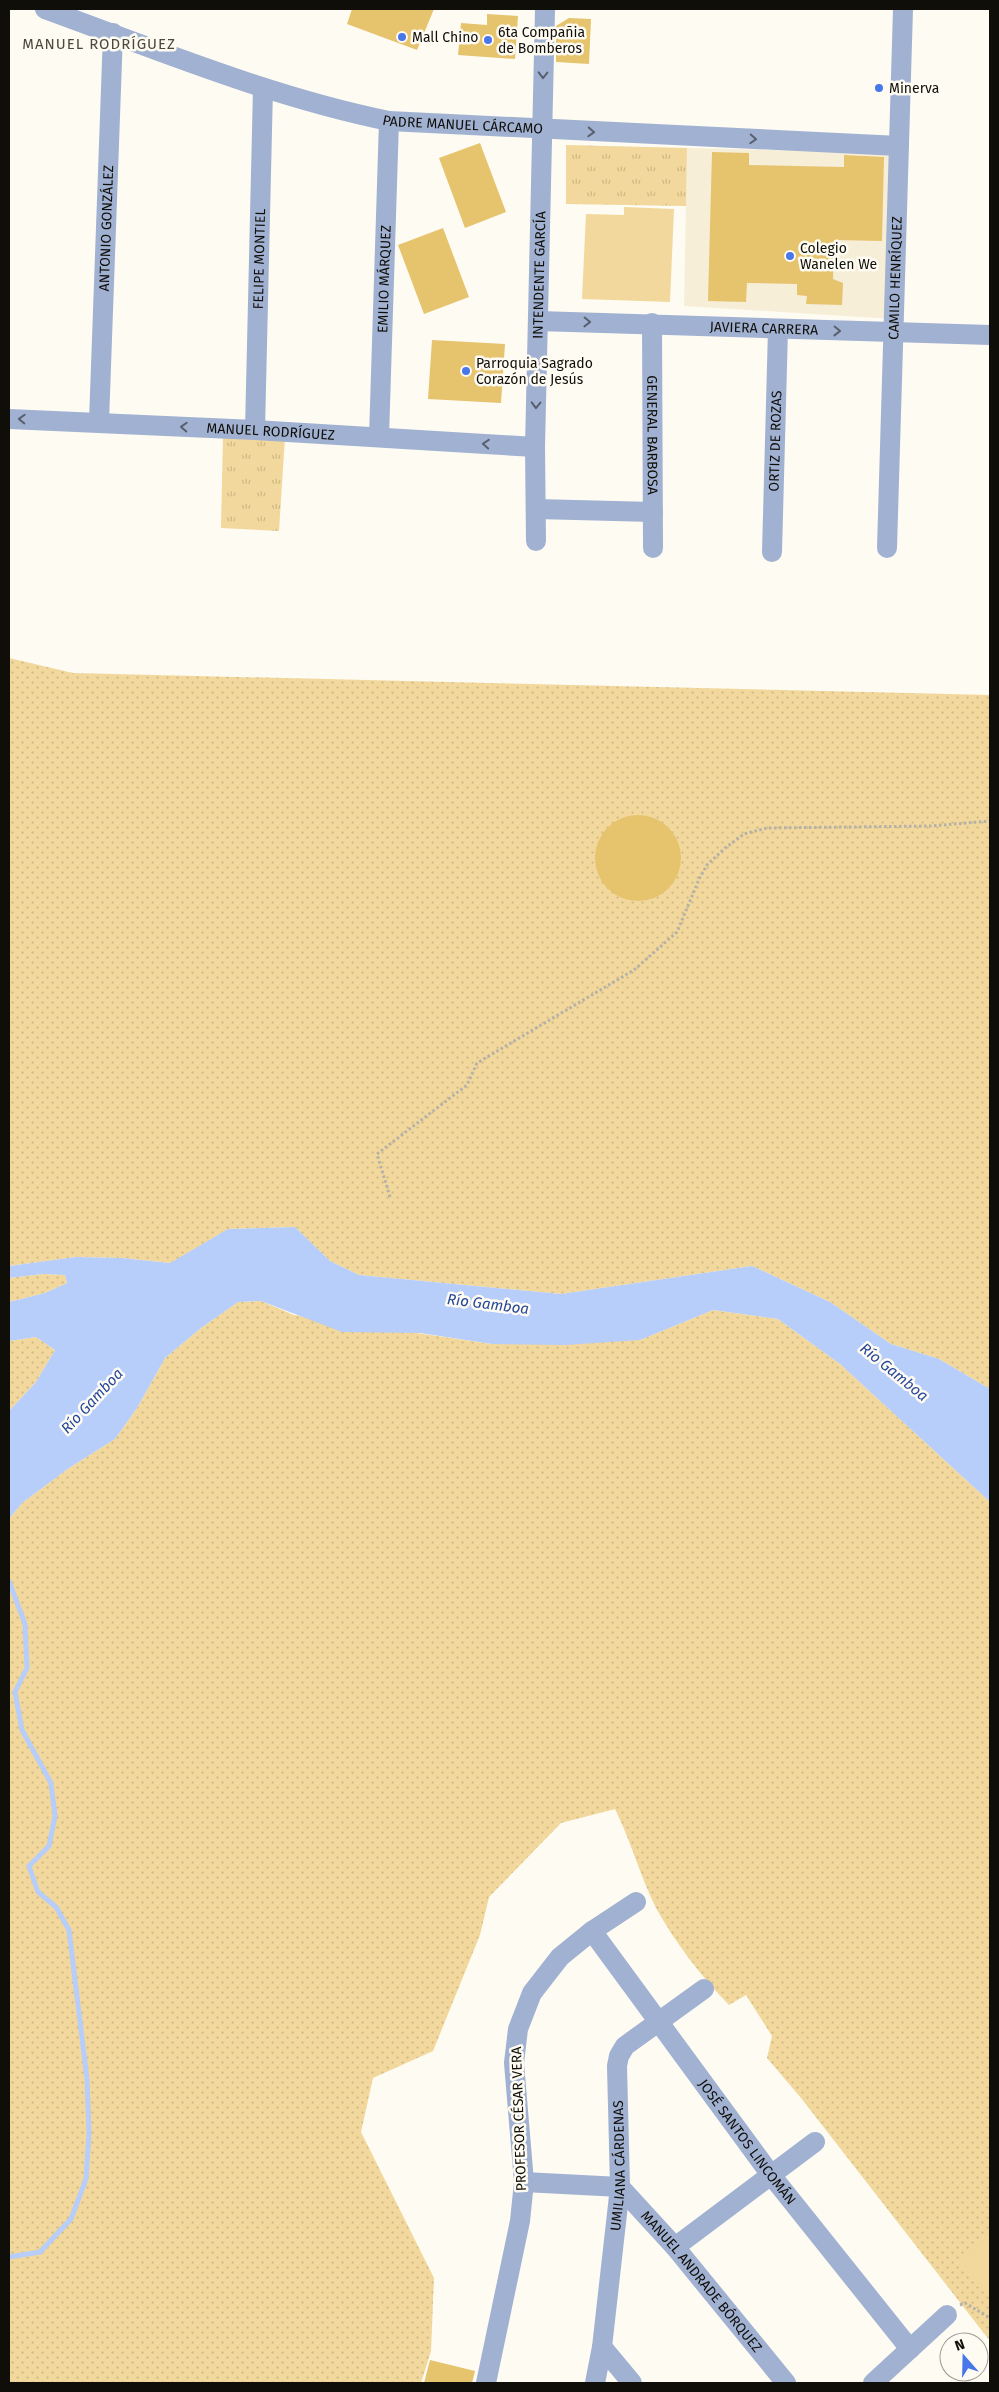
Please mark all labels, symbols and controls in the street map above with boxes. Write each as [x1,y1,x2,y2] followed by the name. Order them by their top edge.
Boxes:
[498,24,585,57] place label: 6ta Compañia de Bomberos
[412,29,479,46] place label: Mall Chino
[396,31,408,43] marker: Mall Chino
[482,34,494,46] marker: 6ta Compañia de Bomberos
[22,35,176,53] district label: MANUEL RODRÍGUEZ
[538,72,548,79] one-way arrow
[889,80,939,97] place label: Minerva
[873,82,885,94] marker: Minerva
[381,111,543,137] street label: PADRE MANUEL CÁRCAMO
[587,127,595,138] one-way arrow
[749,134,757,145] one-way arrow
[95,165,117,292] street label: ANTONIO GONZÁLEZ
[249,208,269,310] street label: FELIPE MONTIEL
[529,211,549,339] street label: INTENDENTE GARCÍA
[885,216,905,340] street label: CAMILO HENRÍQUEZ
[374,225,394,333] street label: EMILIO MÁRQUEZ
[800,240,877,273] place label: Colegio Wanelen We
[784,250,796,262] marker: Colegio Wanelen We
[583,317,591,327] one-way arrow
[709,318,818,338] street label: JAVIERA CARRERA
[833,325,841,336] one-way arrow
[476,355,593,388] place label: Parroquia Sagrado Corazón de Jesús
[460,365,472,377] marker: Parroquia Sagrado Corazón de Jesús
[644,375,661,495] street label: GENERAL BARBOSA
[765,390,785,492] street label: ORTIZ DE ROZAS
[531,401,541,409] one-way arrow
[17,414,25,425] one-way arrow
[206,419,335,443] street label: MANUEL RODRÍGUEZ
[180,421,188,432] one-way arrow
[482,438,490,449] one-way arrow
[446,1290,530,1318] water label: Río Gamboa
[856,1339,932,1405] water label: Río Gamboa
[57,1365,127,1437] water label: Río Gamboa
[507,2046,530,2192] street label: PROFESOR CÉSAR VERA
[695,2076,800,2208] street label: JOSÉ SANTOS LINCOMÁN
[607,2100,629,2232] street label: UMILIANA CÁRDENAS
[637,2207,766,2356] street label: MANUEL ANDRADE BÓRQUEZ
[939,2332,989,2382] north arrow
[952,2336,967,2355] text: N

